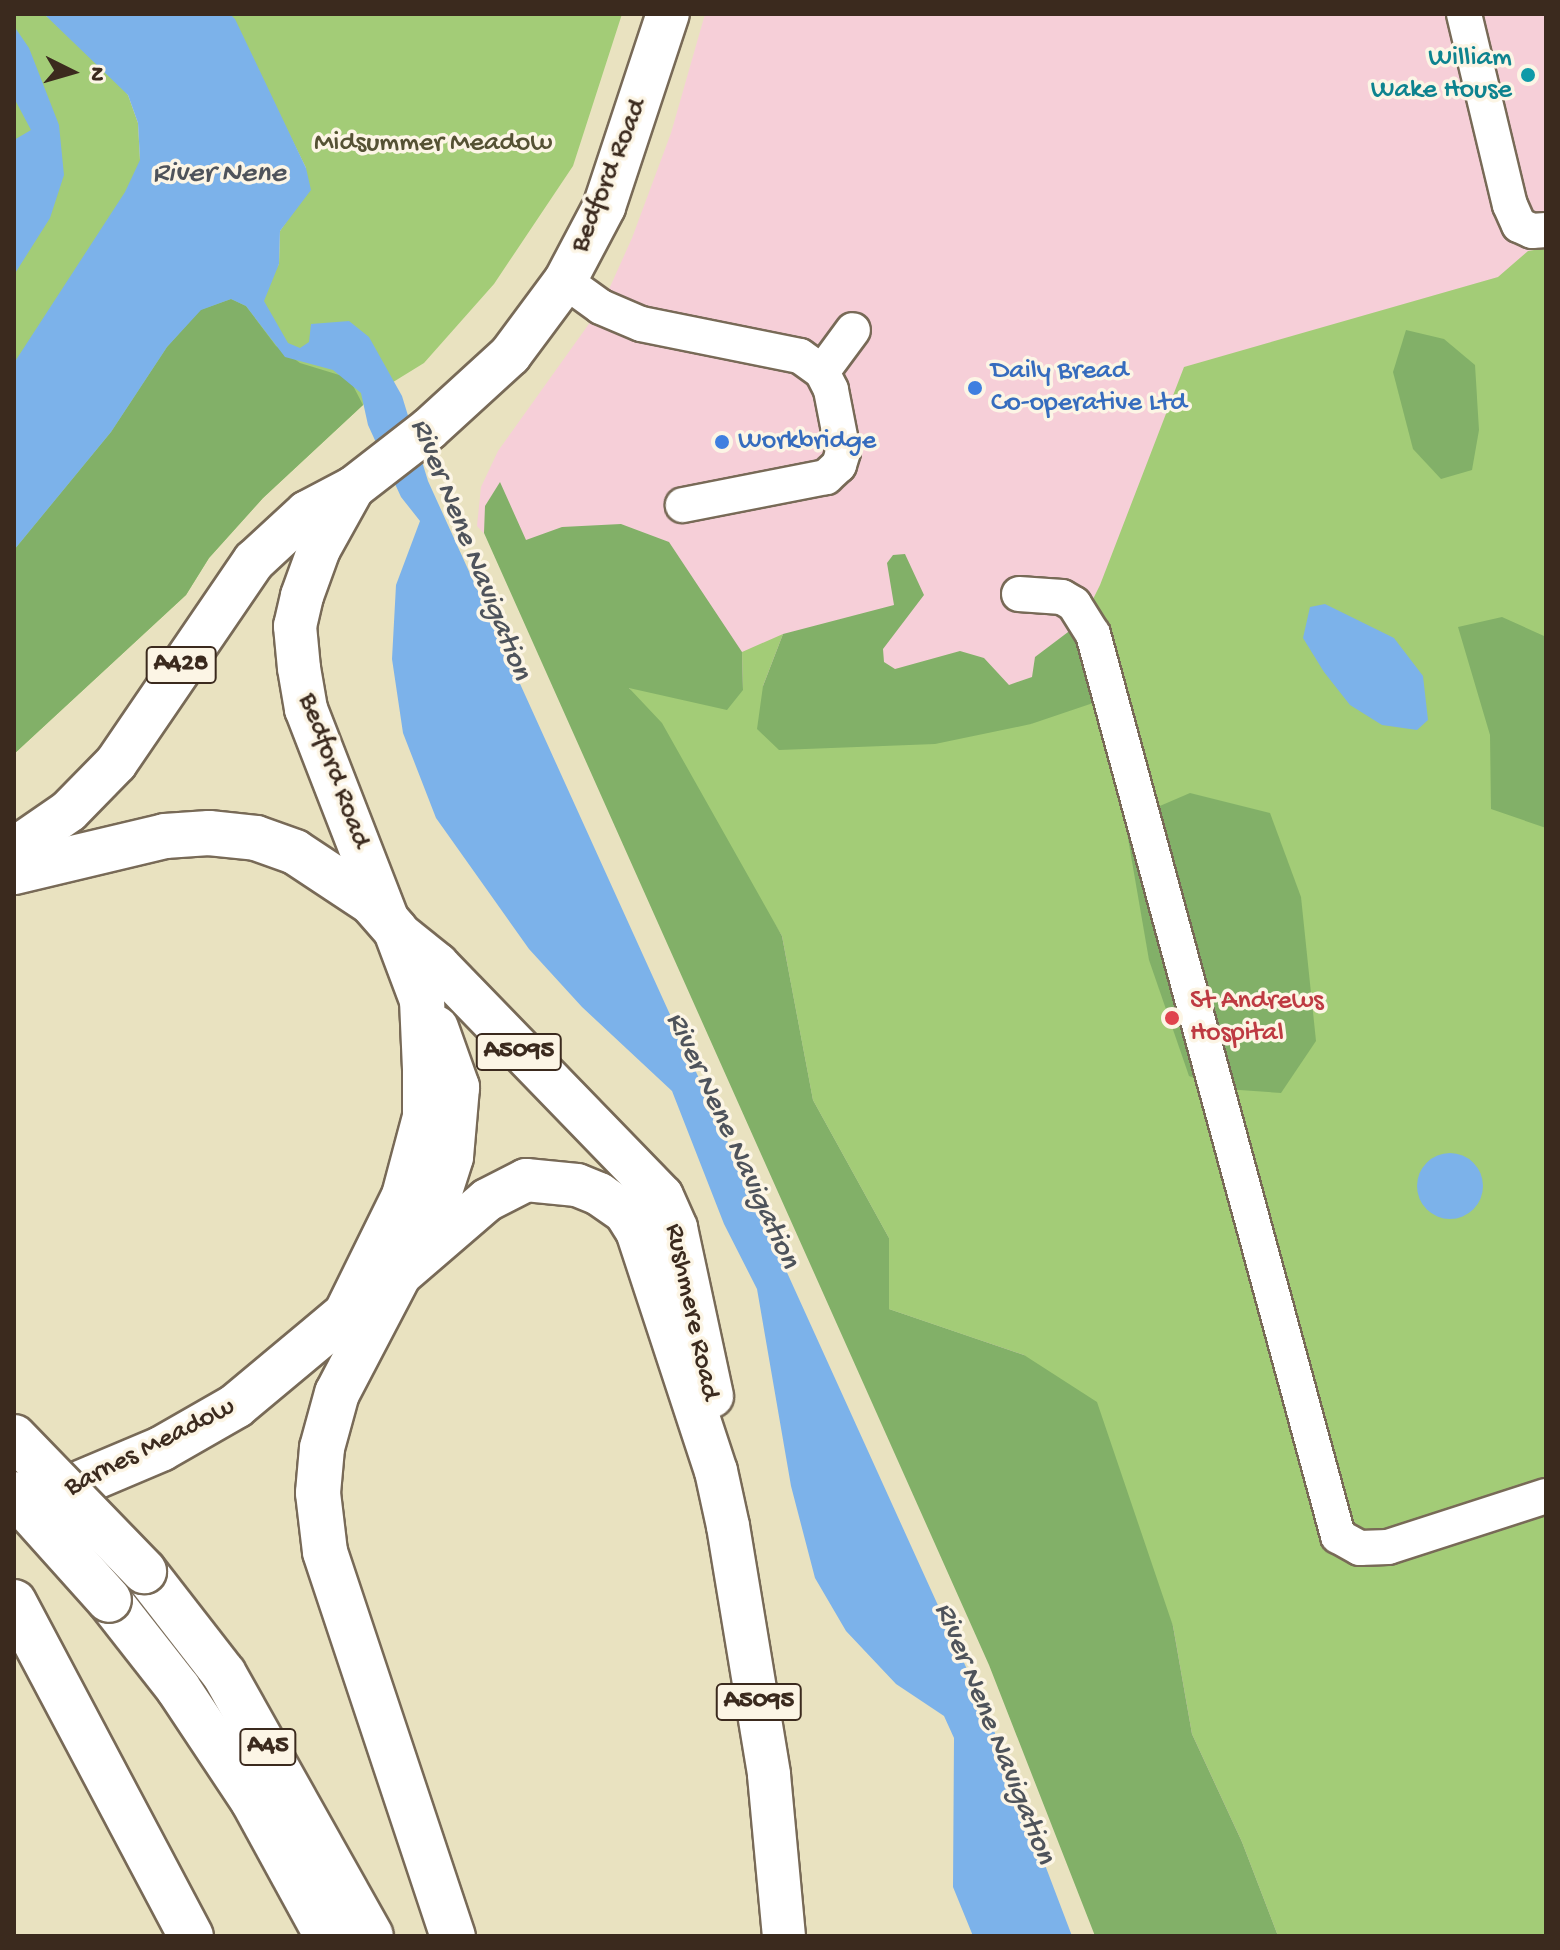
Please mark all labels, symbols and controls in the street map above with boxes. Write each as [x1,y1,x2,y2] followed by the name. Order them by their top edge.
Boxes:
[32,32,112,112] north arrow
[1371,42,1512,108] place label: William Wake House
[82,66,109,82] text: N
[1519,66,1537,84] marker: William Wake House
[564,94,656,258] street label: Bedford Road
[314,127,552,161] park label: Midsummer Meadow
[152,157,286,193] water label: River Nene
[991,355,1187,421] place label: Daily Bread Co-operative Ltd
[966,379,984,397] marker: Daily Bread Co-operative Ltd
[400,414,538,686] water label: River Nene Navigation
[738,425,876,459] place label: Workbridge
[713,433,731,451] marker: Workbridge
[145,643,217,687] road number: A428
[289,689,377,853] street label: Bedford Road
[1190,985,1324,1051] place label: St Andrews Hospital
[656,1007,806,1275] water label: River Nene Navigation
[1161,1007,1183,1029] marker: St Andrews Hospital
[475,1030,563,1074] road number: A5095
[656,1221,726,1403] street label: Rushmere Road
[59,1391,241,1505] street label: Barnes Meadow
[924,1598,1062,1870] water label: River Nene Navigation
[715,1680,803,1724] road number: A5095
[238,1725,298,1769] road number: A45

